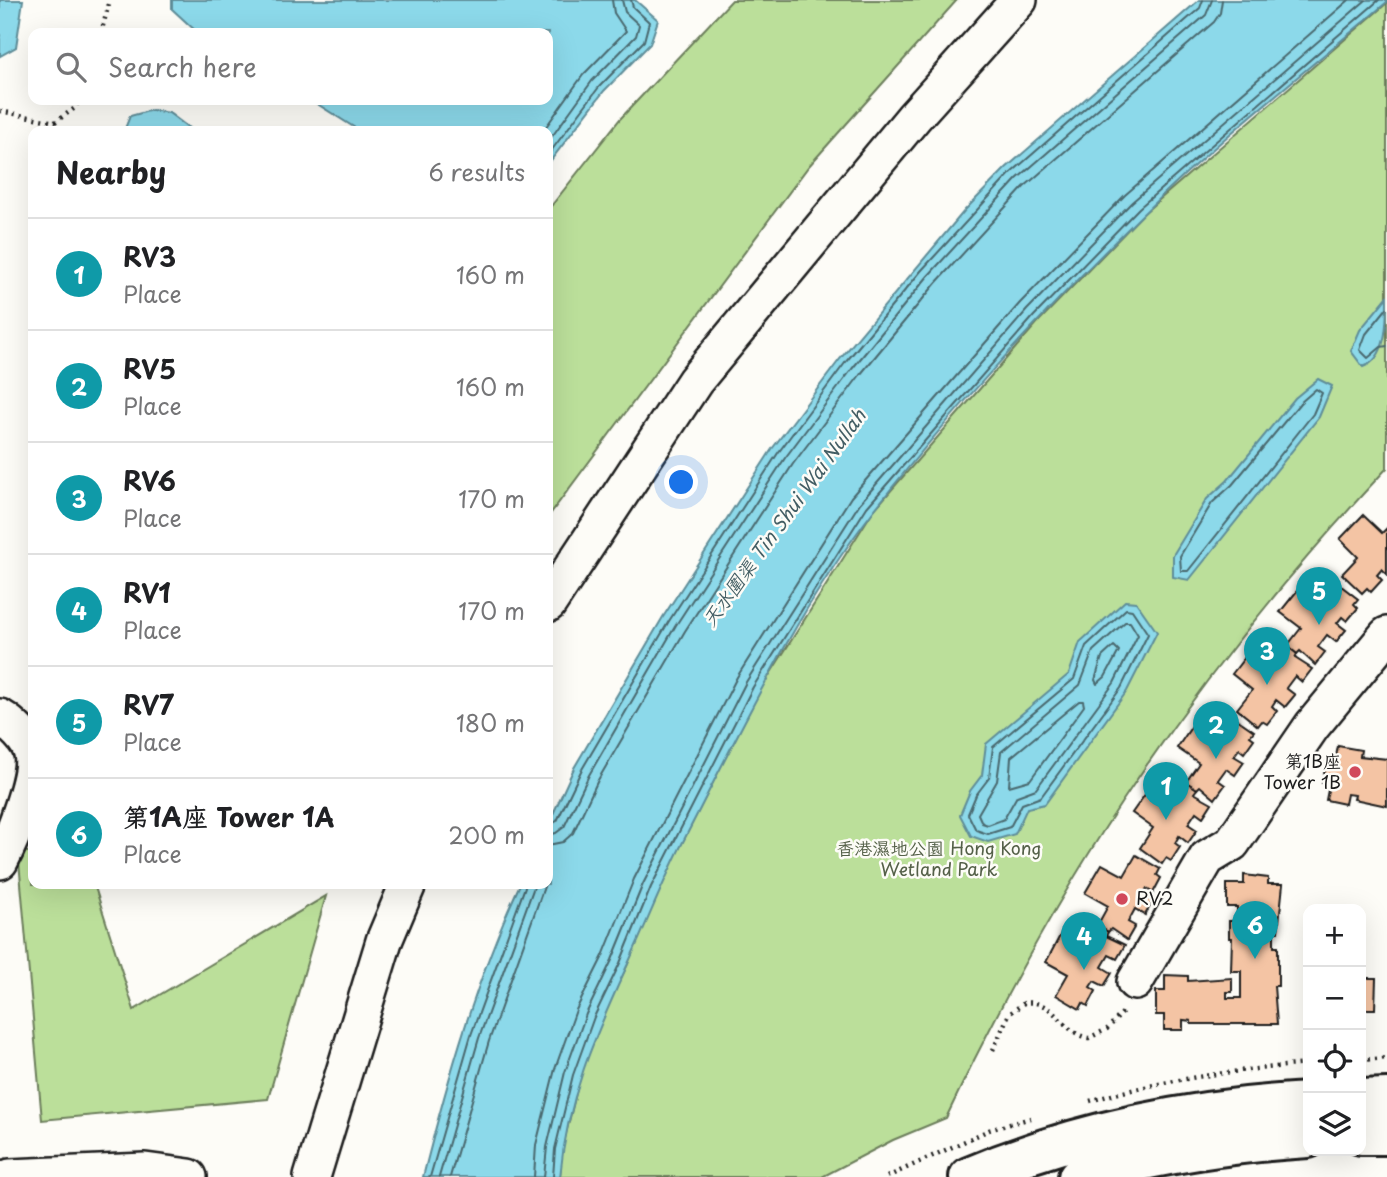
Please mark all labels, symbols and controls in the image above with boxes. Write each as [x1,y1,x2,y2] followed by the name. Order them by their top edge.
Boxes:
[28,28,553,105] search box
[108,47,257,86] text: Search here
[52,48,90,86] icon: search
[56,149,166,194] text: Nearby
[429,154,525,189] text: 6 results
[123,237,176,276] text: RV3
[74,257,85,292] text: 1
[456,257,525,292] text: 160 m
[123,276,182,311] text: Place
[123,349,176,388] text: RV5
[71,369,87,404] text: 2
[456,369,525,404] text: 160 m
[123,388,182,423] text: Place
[695,402,872,632] water label: 天水圍渠 Tin Shui Wai Nullah
[123,461,176,500] text: RV6
[664,465,698,499] your location
[71,481,87,516] text: 3
[458,481,525,516] text: 170 m
[123,500,182,535] text: Place
[1296,567,1342,625] pin: 5
[123,573,171,612] text: RV1
[71,593,87,628] text: 4
[458,593,525,628] text: 170 m
[123,612,182,647] text: Place
[1244,627,1290,685] pin: 3
[123,685,174,724] text: RV7
[1193,701,1239,759] pin: 2
[72,705,86,740] text: 5
[456,705,525,740] text: 180 m
[123,724,182,759] text: Place
[1264,747,1341,795] place label: 第1B座 Tower 1B
[1143,762,1189,820] pin: 1
[1347,764,1363,780] marker: 第1B座 Tower 1B
[123,797,334,836] text: 第1A座 Tower 1A
[71,817,87,852] text: 6
[448,817,525,852] text: 200 m
[836,834,1042,882] park label: 香港濕地公園 Hong Kong Wetland Park
[123,836,182,871] text: Place
[1136,884,1173,911] place label: RV2
[1114,891,1130,907] marker: RV2
[1232,901,1278,959] pin: 6
[1303,904,1366,1156] map controls
[1303,904,1366,967] button: +
[1061,912,1107,970] pin: 4
[1303,967,1366,1030] button: −
[1303,1030,1366,1093] button: locate
[1303,1093,1366,1156] button: layers

